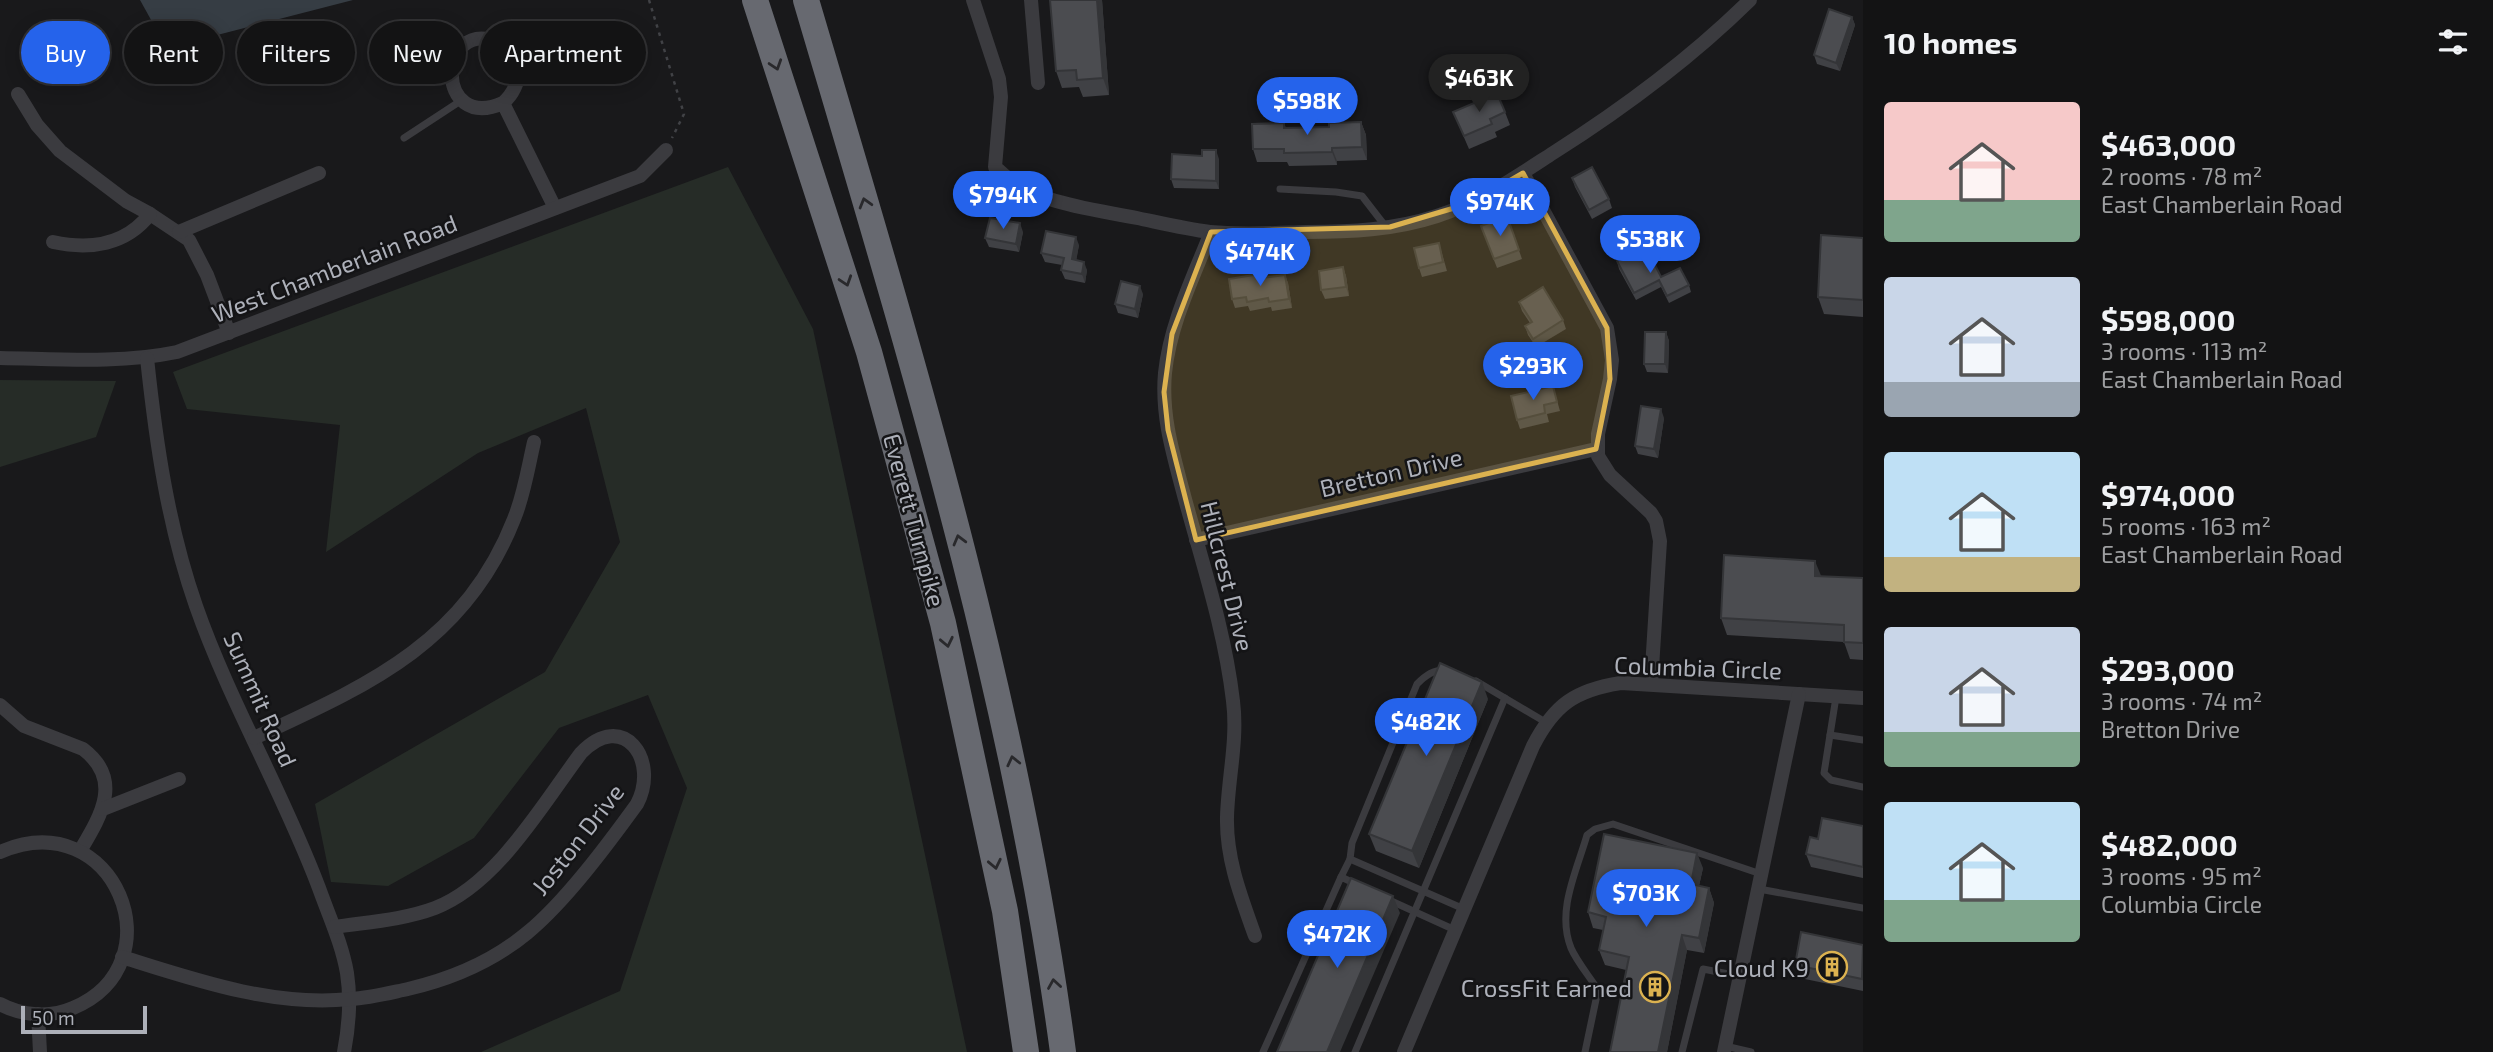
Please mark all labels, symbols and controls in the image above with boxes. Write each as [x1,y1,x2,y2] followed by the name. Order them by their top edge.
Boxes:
[21,21,110,84] chip: Buy
[124,21,223,84] chip: Rent
[237,21,355,84] chip: Filters
[369,21,466,84] chip: New
[480,21,646,84] chip: Apartment
[2434,23,2472,61] icon: filters
[1884,24,2017,60] text: 10 homes
[1430,54,1528,114] pin: $463K
[768,58,782,71] one-way arrow
[1444,63,1514,91] text: $463K
[1258,78,1356,137] pin: $598K
[1273,86,1341,114] text: $598K
[2101,126,2236,162] text: $463,000
[1940,130,2024,214] icon: home
[2101,162,2262,190] text: 2 rooms · 78 m²
[954,172,1052,231] pin: $794K
[1451,178,1549,238] pin: $974K
[969,180,1037,208] text: $794K
[1466,187,1534,215] text: $974K
[2101,190,2343,218] text: East Chamberlain Road
[859,197,873,209] one-way arrow
[207,208,461,328] street label: West Chamberlain Road
[1601,216,1699,275] pin: $538K
[1616,224,1684,252] text: $538K
[1211,229,1309,288] pin: $474K
[1225,237,1295,265] text: $474K
[838,275,852,287] one-way arrow
[2101,301,2235,337] text: $598,000
[1940,305,2024,389] icon: home
[2101,337,2267,365] text: 3 rooms · 113 m²
[1484,342,1582,402] pin: $293K
[1499,351,1567,379] text: $293K
[2101,365,2343,393] text: East Chamberlain Road
[878,430,952,610] street label: Everett Turnpike
[1317,442,1465,502] street label: Bretton Drive
[2101,476,2235,512] text: $974,000
[1940,480,2024,564] icon: home
[1195,498,1261,654] street label: Hillcrest Drive
[2101,512,2271,540] text: 5 rooms · 163 m²
[953,534,968,546] one-way arrow
[2101,540,2343,568] text: East Chamberlain Road
[218,627,304,771] street label: Summit Road
[939,636,954,648] one-way arrow
[1614,650,1782,684] street label: Columbia Circle
[2101,651,2235,687] text: $293,000
[1940,655,2024,739] icon: home
[2101,687,2262,715] text: 3 rooms · 74 m²
[1377,698,1475,758] pin: $482K
[1391,707,1461,735] text: $482K
[2101,715,2240,743] text: Bretton Drive
[1007,755,1021,767] one-way arrow
[525,778,629,900] street label: Joston Drive
[2101,826,2238,862] text: $482,000
[1940,830,2024,914] icon: home
[987,858,1001,870] one-way arrow
[2101,862,2262,890] text: 3 rooms · 95 m²
[1597,870,1695,929] pin: $703K
[1612,878,1680,906] text: $703K
[2101,890,2262,918] text: Columbia Circle
[1288,911,1386,970] pin: $472K
[1303,919,1371,947] text: $472K
[1815,950,1849,984] building icon: Cloud K9
[1714,953,1809,982] place label: Cloud K9
[1638,970,1672,1004] building icon: CrossFit Earned
[1461,973,1632,1002] place label: CrossFit Earned
[1047,979,1062,990] one-way arrow
[21,1003,147,1035] scale bar
[32,1006,75,1029] text: 50 m

